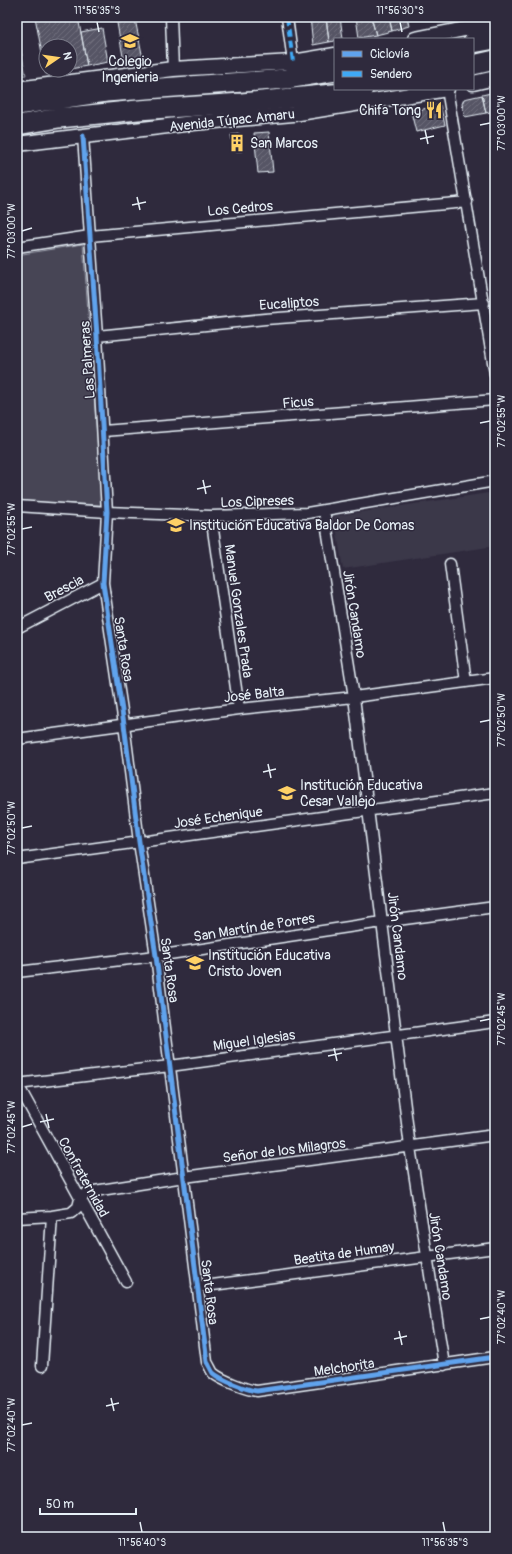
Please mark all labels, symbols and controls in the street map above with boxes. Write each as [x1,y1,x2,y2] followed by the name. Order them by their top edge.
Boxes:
[74,5,120,17] text: 11°56'35"S
[376,5,424,17] text: 11°56'30"S
[120,31,140,51] school or university icon: Colegio Ingenieria
[38,38,78,78] north arrow
[334,38,474,90] legend
[370,47,410,62] text: Ciclovía
[60,51,75,61] text: N
[102,53,158,86] place label: Colegio Ingenieria
[370,67,412,82] text: Sendero
[496,95,508,151] text: 77°03'00"W
[424,100,444,120] restaurant icon: Chifa Tong
[359,102,421,119] place label: Chifa Tong
[168,105,296,136] street label: Avenida Túpac Amaru
[227,133,247,153] building icon: San Marcos
[250,135,318,152] place label: San Marcos
[207,197,274,220] street label: Los Cedros
[6,203,18,259] text: 77°03'00"W
[259,293,320,314] street label: Eucaliptos
[76,320,99,399] street label: Las Palmeras
[282,393,315,412] street label: Ficus
[496,394,508,447] text: 77°02'55"W
[220,492,295,511] street label: Los Cipreses
[6,502,18,555] text: 77°02'55"W
[166,515,186,535] school or university icon: Institución Educativa Baldor De Comas
[189,517,415,534] place label: Institución Educativa Baldor De Comas
[221,543,256,679] street label: Manuel Gonzales Prada
[339,569,370,660] street label: Jirón Candamo
[42,571,87,606] street label: Brescia
[110,615,137,683] street label: Santa Rosa
[223,683,285,706] street label: José Balta
[496,692,508,747] text: 77°02'50"W
[300,777,423,810] place label: Institución Educativa Cesar Vallejo
[277,783,297,803] school or university icon: Institución Educativa Cesar Vallejo
[6,800,18,855] text: 77°02'50"W
[173,803,264,832] street label: José Echenique
[384,891,411,982] street label: Jirón Candamo
[192,909,317,945] street label: San Martín de Porres
[157,936,182,1004] street label: Santa Rosa
[208,947,331,980] place label: Institución Educativa Cristo Joven
[185,953,205,973] school or university icon: Institución Educativa Cristo Joven
[496,992,508,1046] text: 77°02'45"W
[212,1026,297,1055] street label: Miguel Iglesias
[6,1100,18,1154] text: 77°02'45"W
[55,1134,113,1220] street label: Confraternidad
[222,1134,347,1166] street label: Señor de los Milagros
[425,1211,456,1302] street label: Jirón Candamo
[293,1238,396,1269] street label: Beatita de Humay
[197,1258,222,1326] street label: Santa Rosa
[496,1289,508,1344] text: 77°02'40"W
[313,1355,376,1380] street label: Melchorita
[6,1397,18,1452] text: 77°02'40"W
[40,1490,136,1516] scale bar
[46,1497,74,1512] text: 50 m
[118,1537,166,1549] text: 11°56'40"S
[422,1537,468,1549] text: 11°56'35"S

